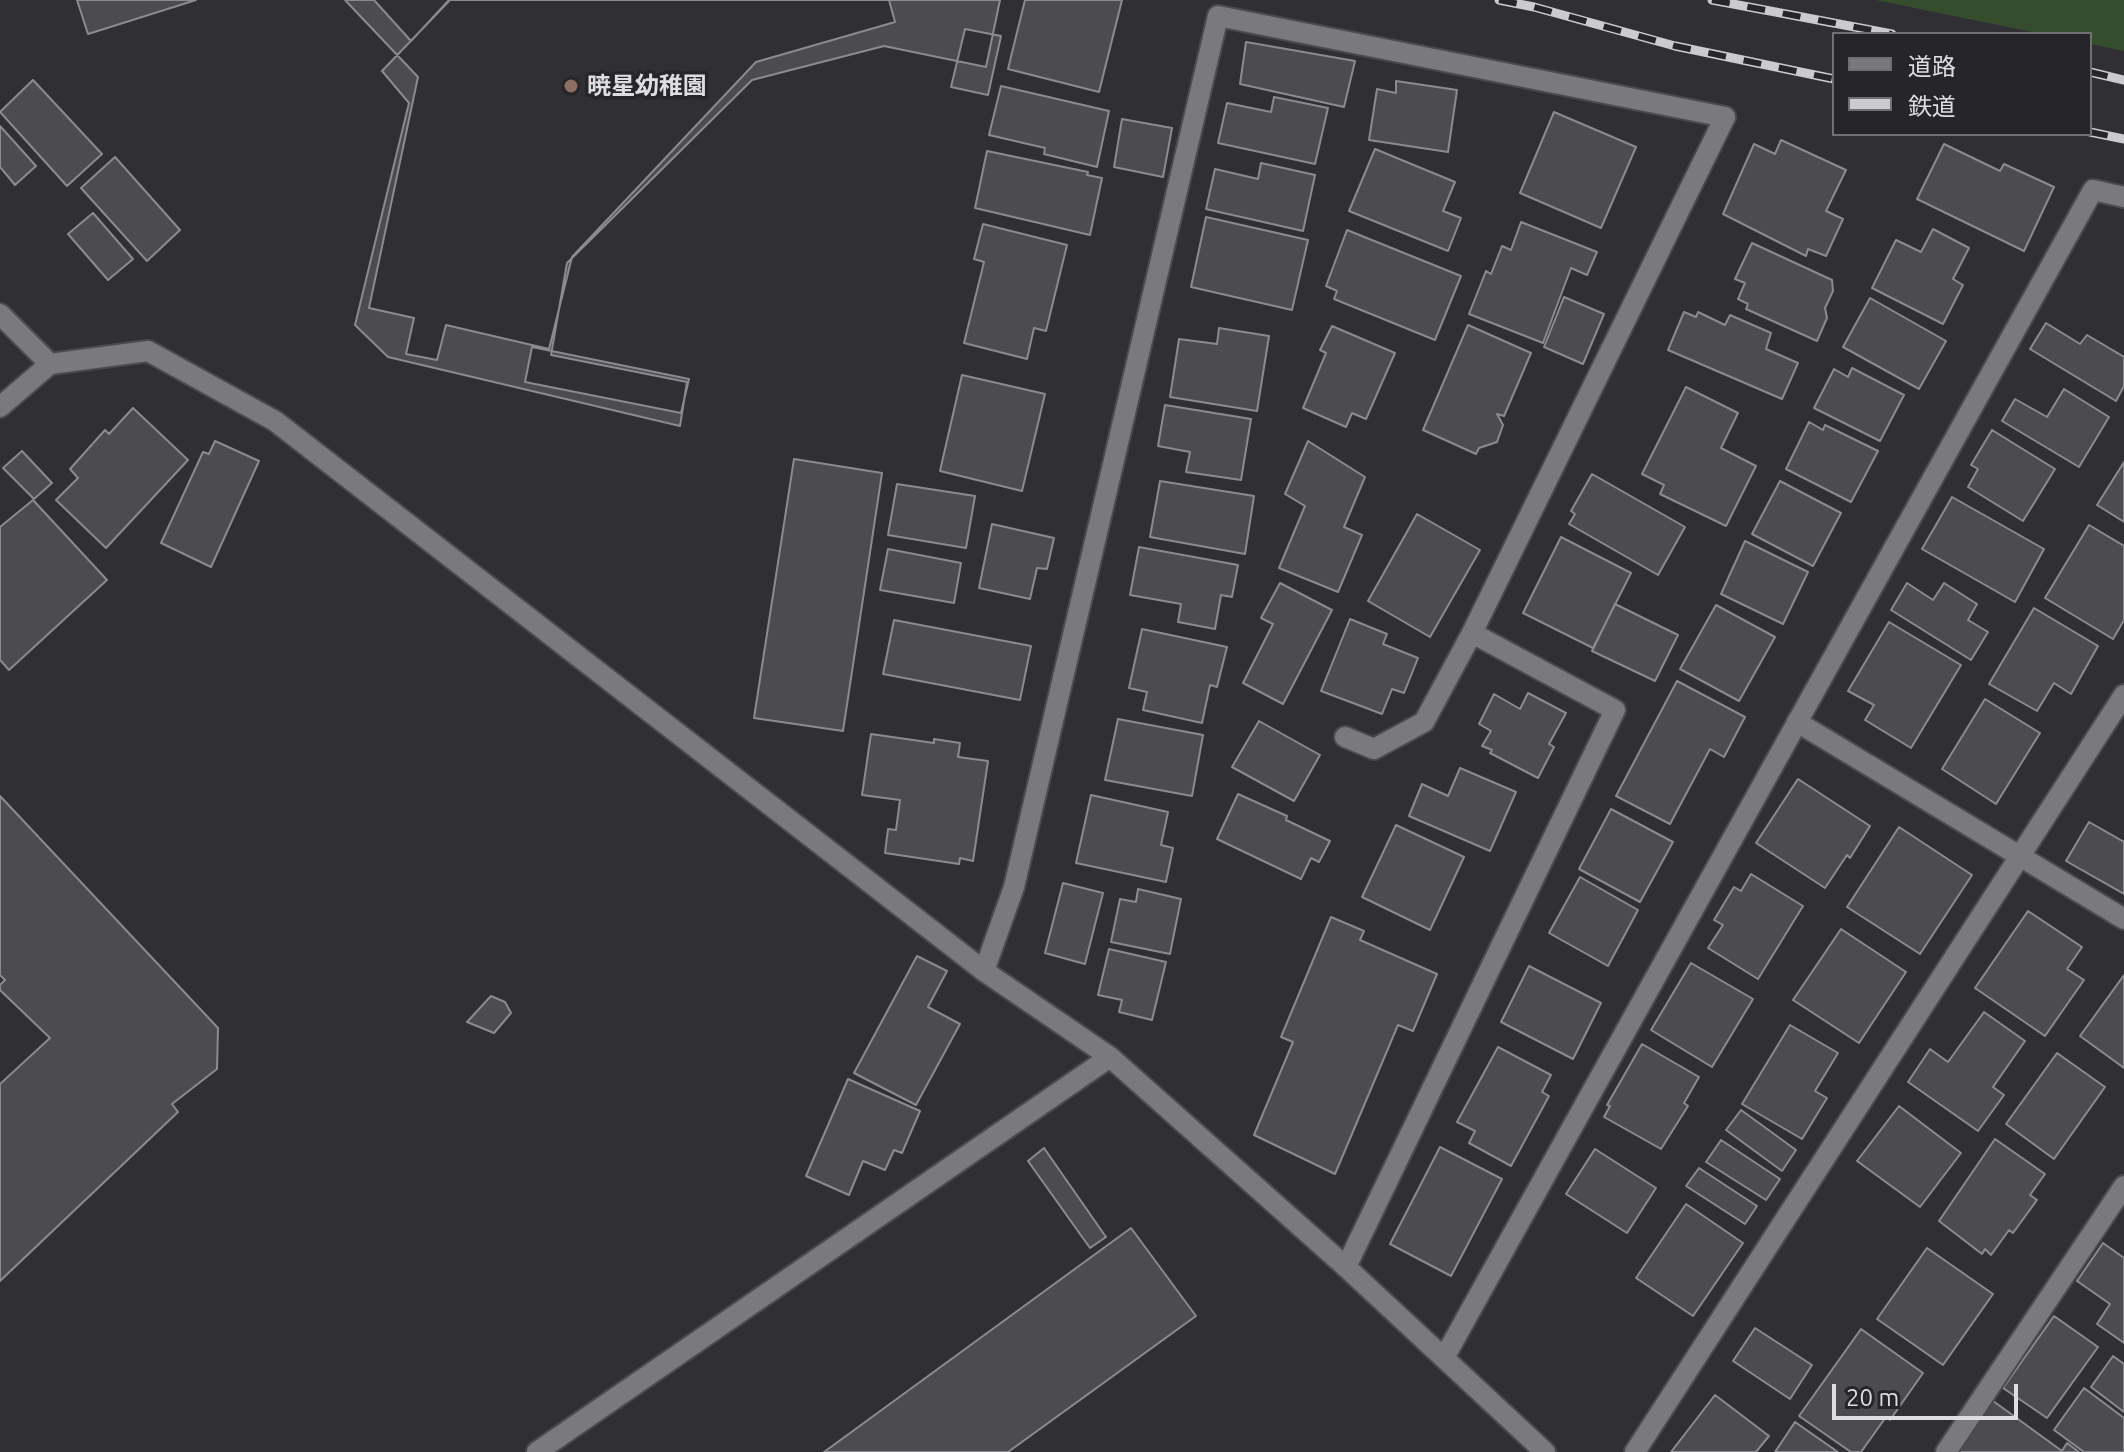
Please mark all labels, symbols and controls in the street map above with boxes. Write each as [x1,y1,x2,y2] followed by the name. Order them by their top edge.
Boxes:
[1832,32,2092,136] legend
[1908,53,1956,80] text: 道路
[587,72,707,100] place label: 暁星幼稚園
[562,77,580,95] marker: 暁星幼稚園
[1908,93,1956,120] text: 鉄道
[1836,1368,2022,1418] scale bar
[1846,1384,1899,1411] text: 20 m

